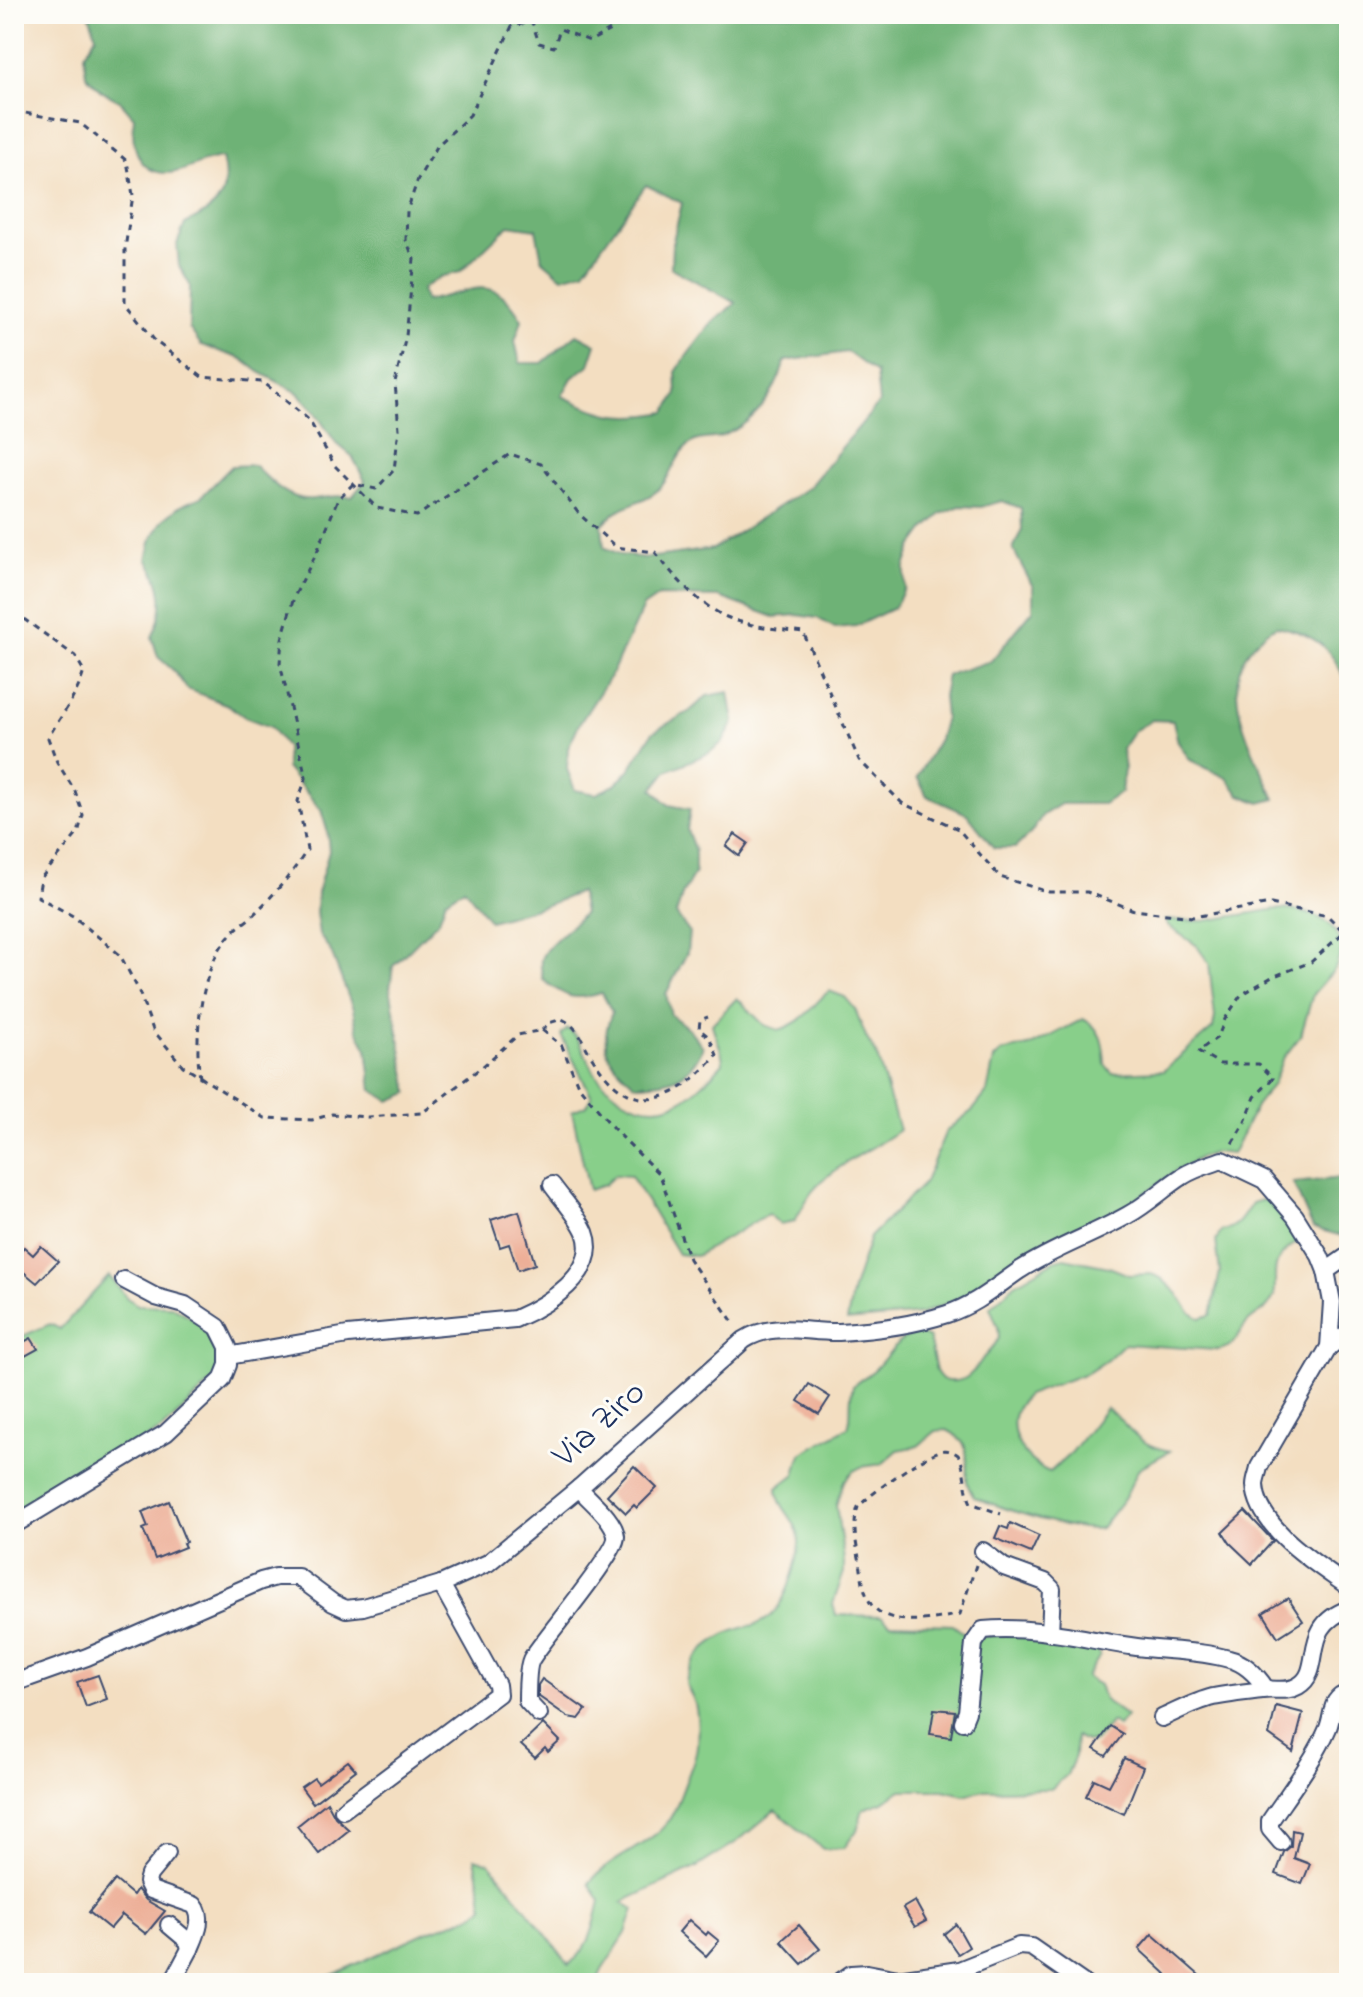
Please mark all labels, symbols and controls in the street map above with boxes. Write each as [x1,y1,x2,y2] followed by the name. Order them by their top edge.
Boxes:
[540,1368,659,1482] street label: Via Ziro

